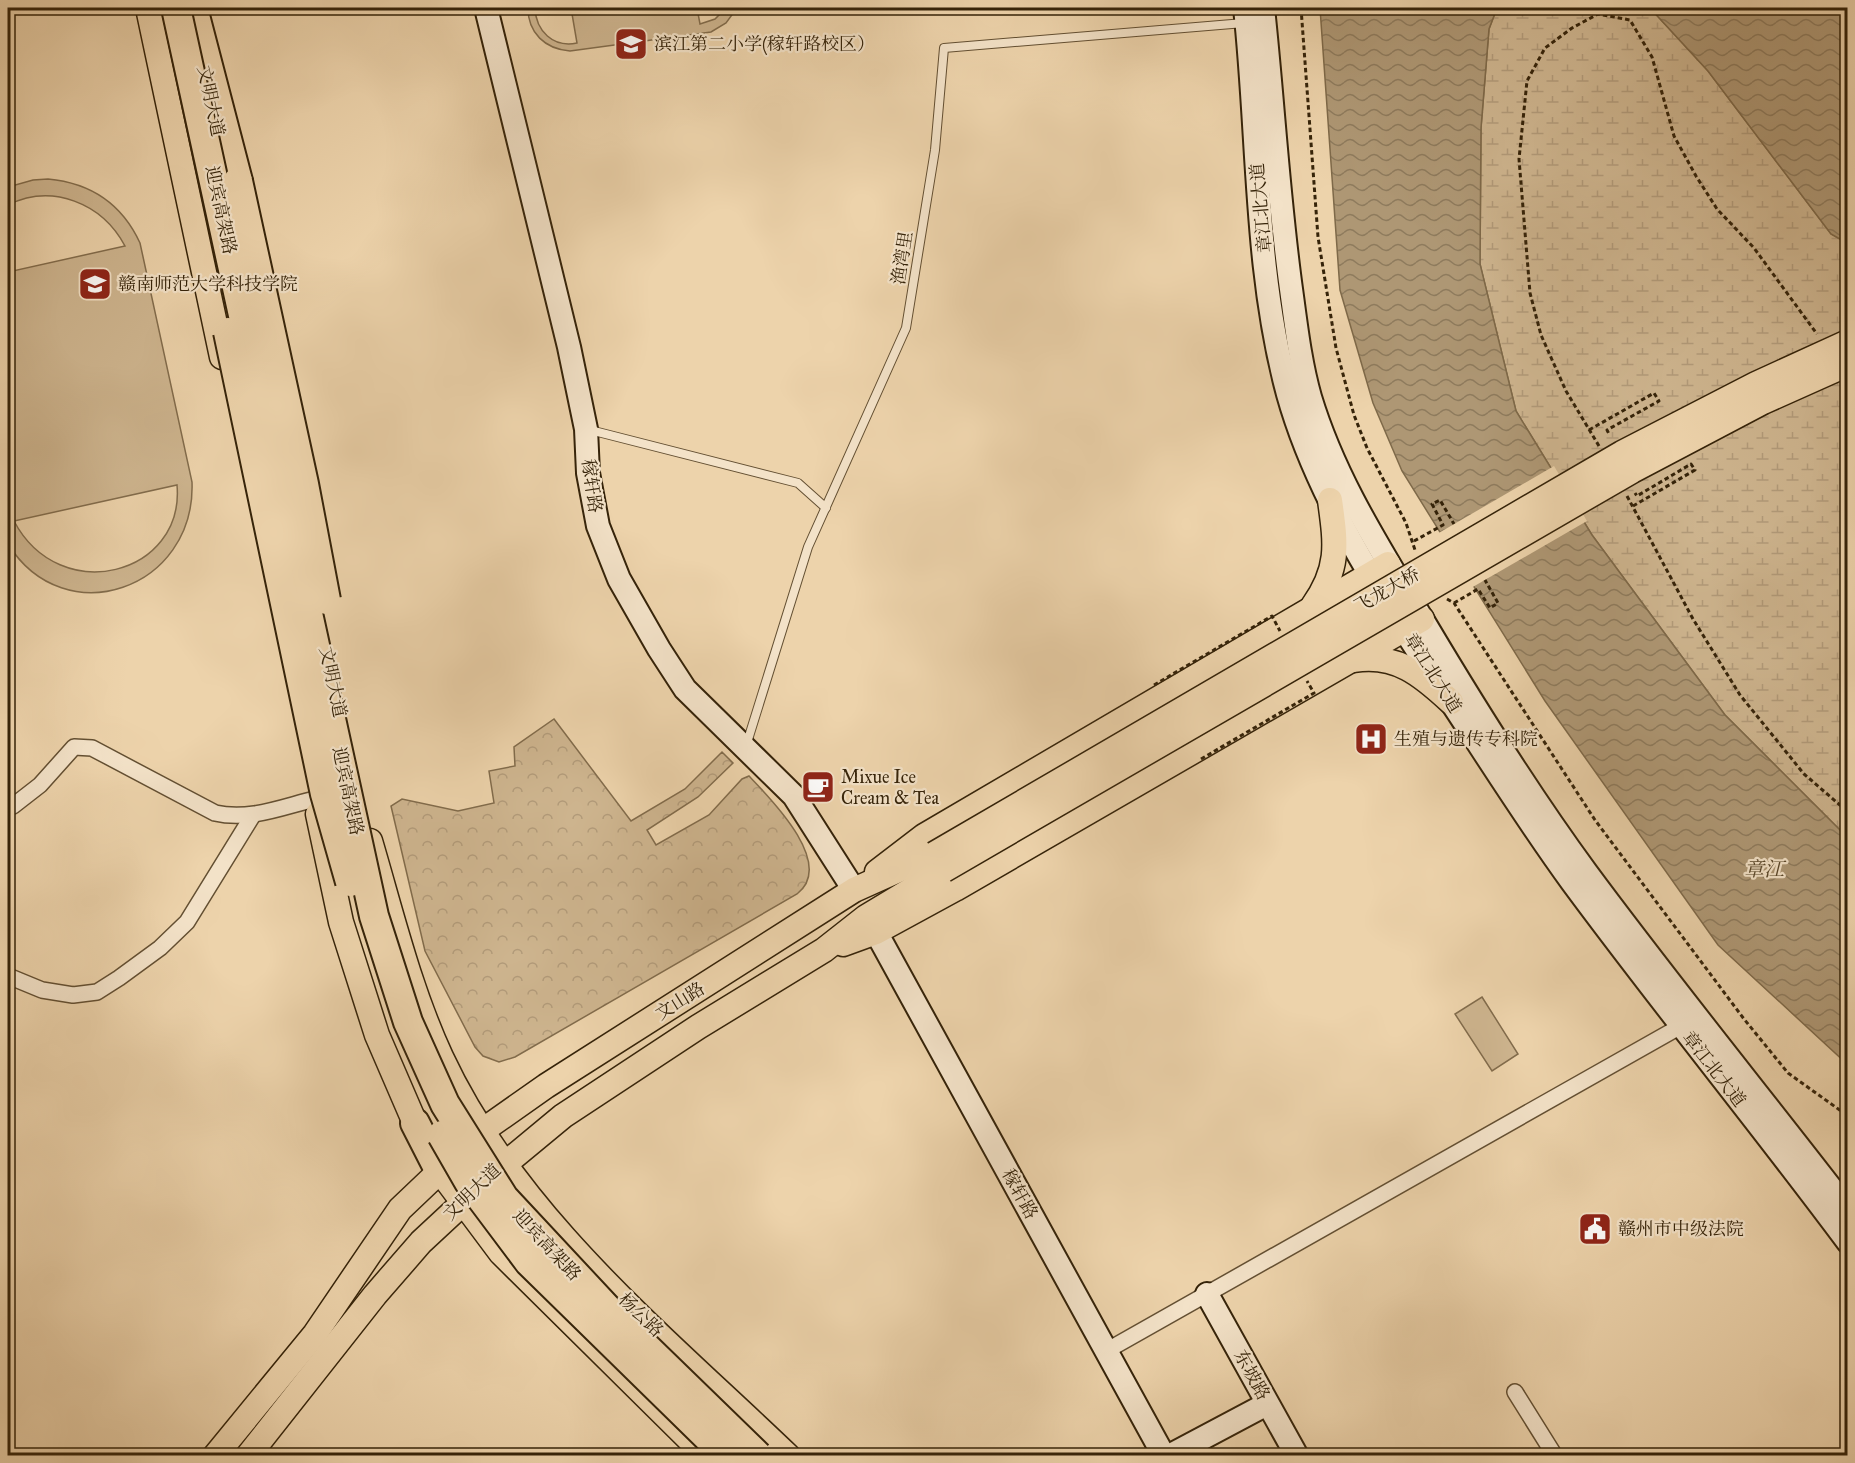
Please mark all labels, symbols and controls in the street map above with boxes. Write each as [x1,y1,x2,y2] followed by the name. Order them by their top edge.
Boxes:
[613,26,649,62] school or university icon: 滨江第二小学(稼轩路校区）
[654,33,875,55] place label: 滨江第二小学(稼轩路校区）
[193,63,229,139] street label: 文明大道
[1246,162,1276,254] street label: 章江北大道
[201,164,241,256] street label: 迎宾高架路
[887,230,917,286] street label: 渔湾里
[77,266,113,302] school or university icon: 赣南师范大学科技学院
[118,273,298,295] place label: 赣南师范大学科技学院
[577,458,607,514] street label: 稼轩路
[1350,562,1424,618] street label: 飞龙大桥
[1400,629,1466,717] street label: 章江北大道
[315,644,351,720] street label: 文明大道
[1353,721,1389,757] hospital icon: 生殖与遗传专科院
[1394,728,1538,750] place label: 生殖与遗传专科院
[328,745,368,837] street label: 迎宾高架路
[841,766,939,809] place label: Mixue Ice Cream & Tea
[800,769,836,805] cafe icon: Mixue Ice Cream & Tea
[1744,857,1787,881] water label: 章江
[651,977,709,1025] street label: 文山路
[1678,1027,1750,1111] street label: 章江北大道
[438,1159,506,1225] street label: 文明大道
[997,1165,1043,1223] street label: 稼轩路
[508,1205,586,1285] street label: 迎宾高架路
[1577,1211,1613,1247] public building icon: 赣州市中级法院
[1618,1218,1744,1240] place label: 赣州市中级法院
[614,1288,668,1342] street label: 杨公路
[1229,1346,1275,1404] street label: 东坡路

